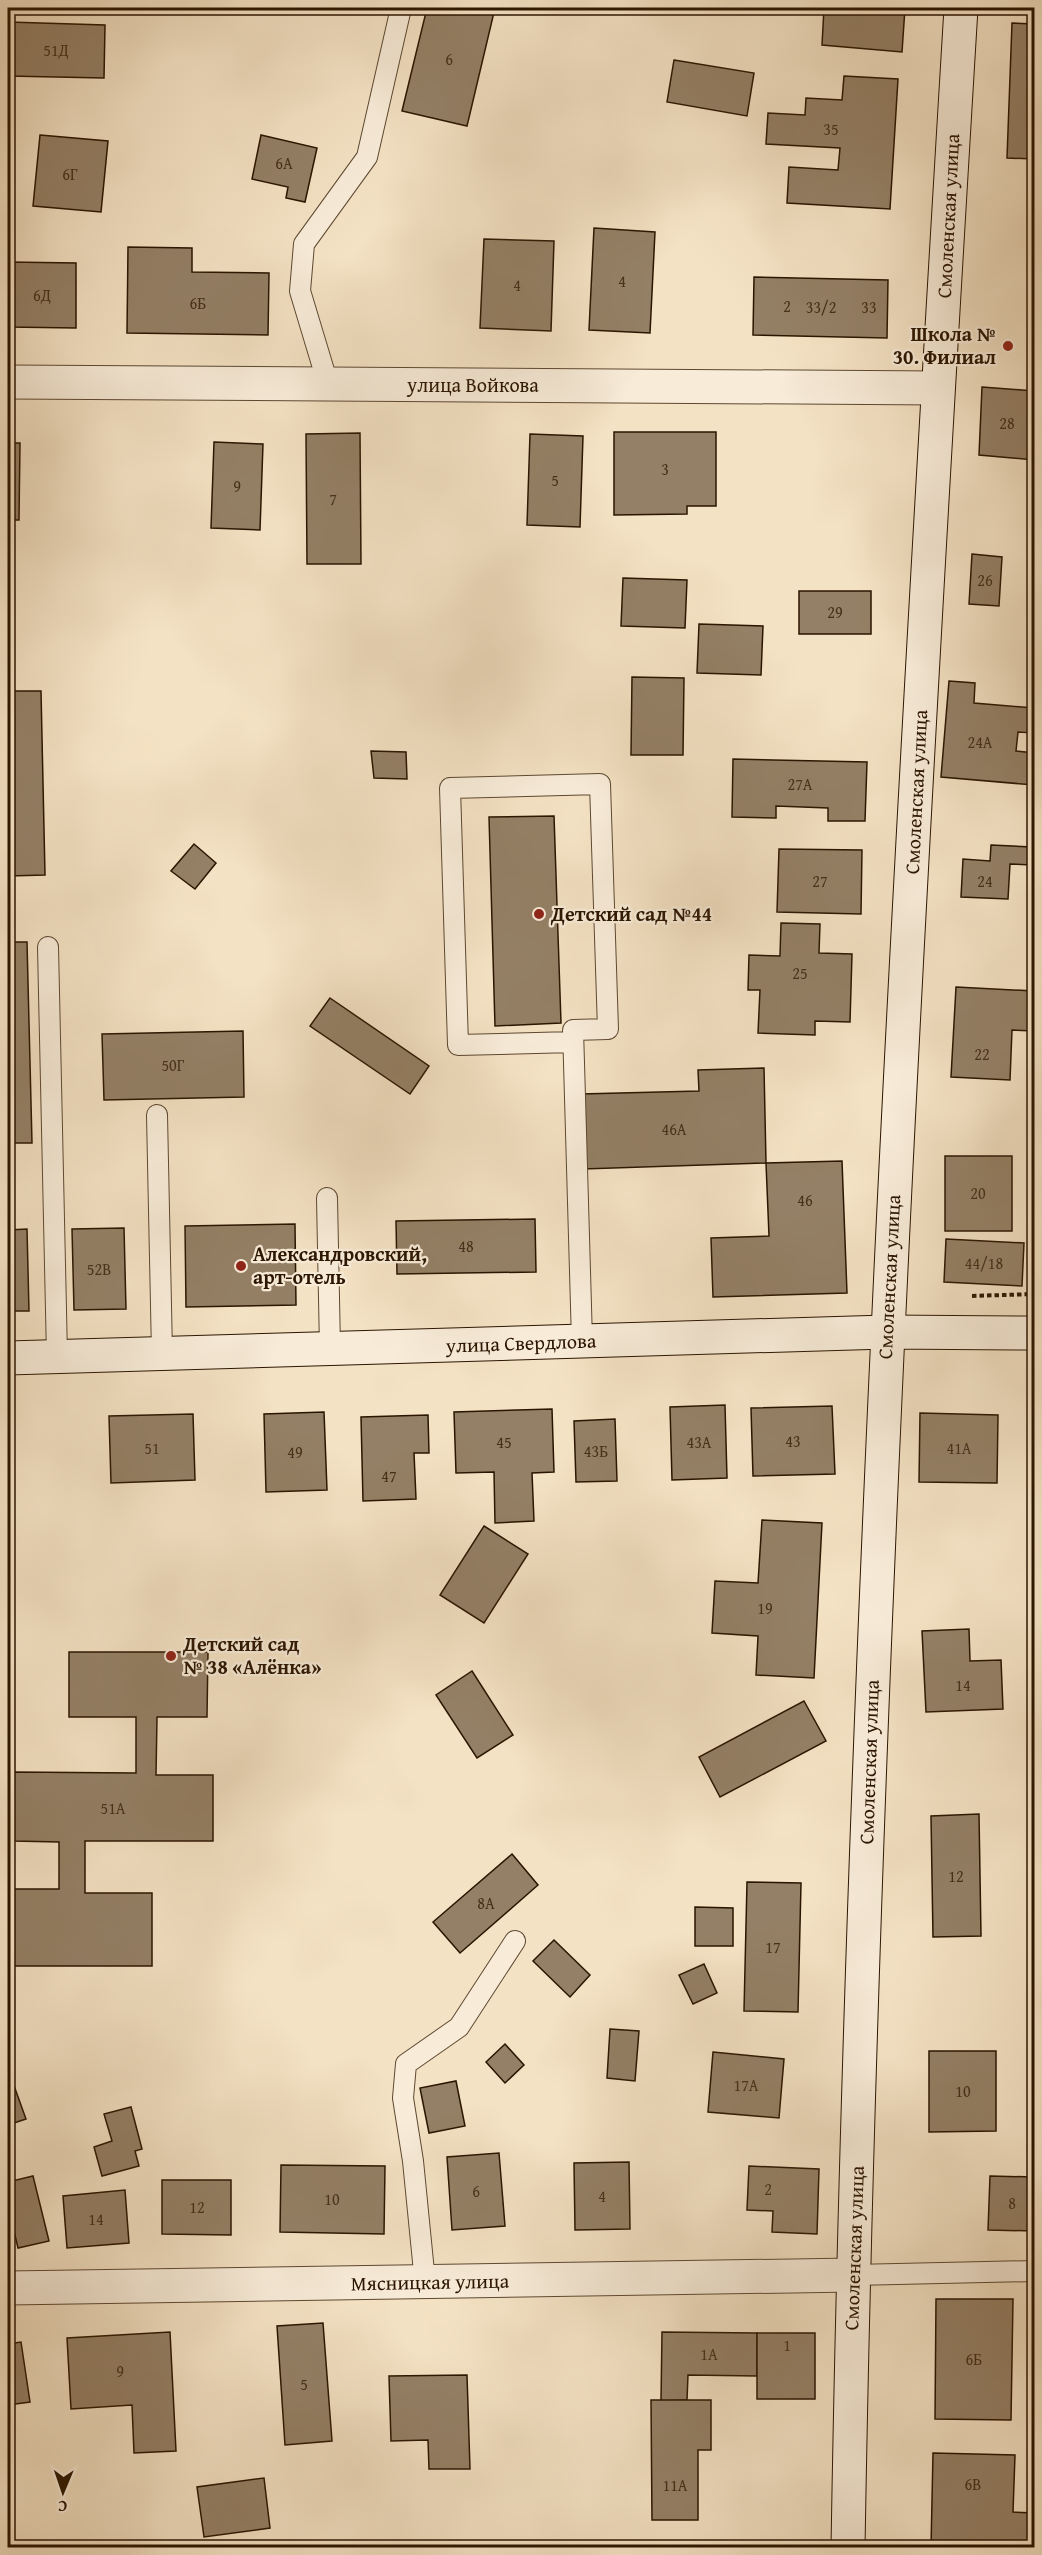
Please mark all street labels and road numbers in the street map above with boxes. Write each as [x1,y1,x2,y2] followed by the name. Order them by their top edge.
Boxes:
[929,132,966,299] street label: Смоленская улица
[406,370,539,399] street label: улица Войкова
[897,708,934,875] street label: Смоленская улица
[870,1193,907,1360] street label: Смоленская улица
[444,1325,597,1360] street label: улица Свердлова
[851,1679,886,1845] street label: Смоленская улица
[836,2165,871,2331] street label: Смоленская улица
[351,2266,510,2297] street label: Мясницкая улица

